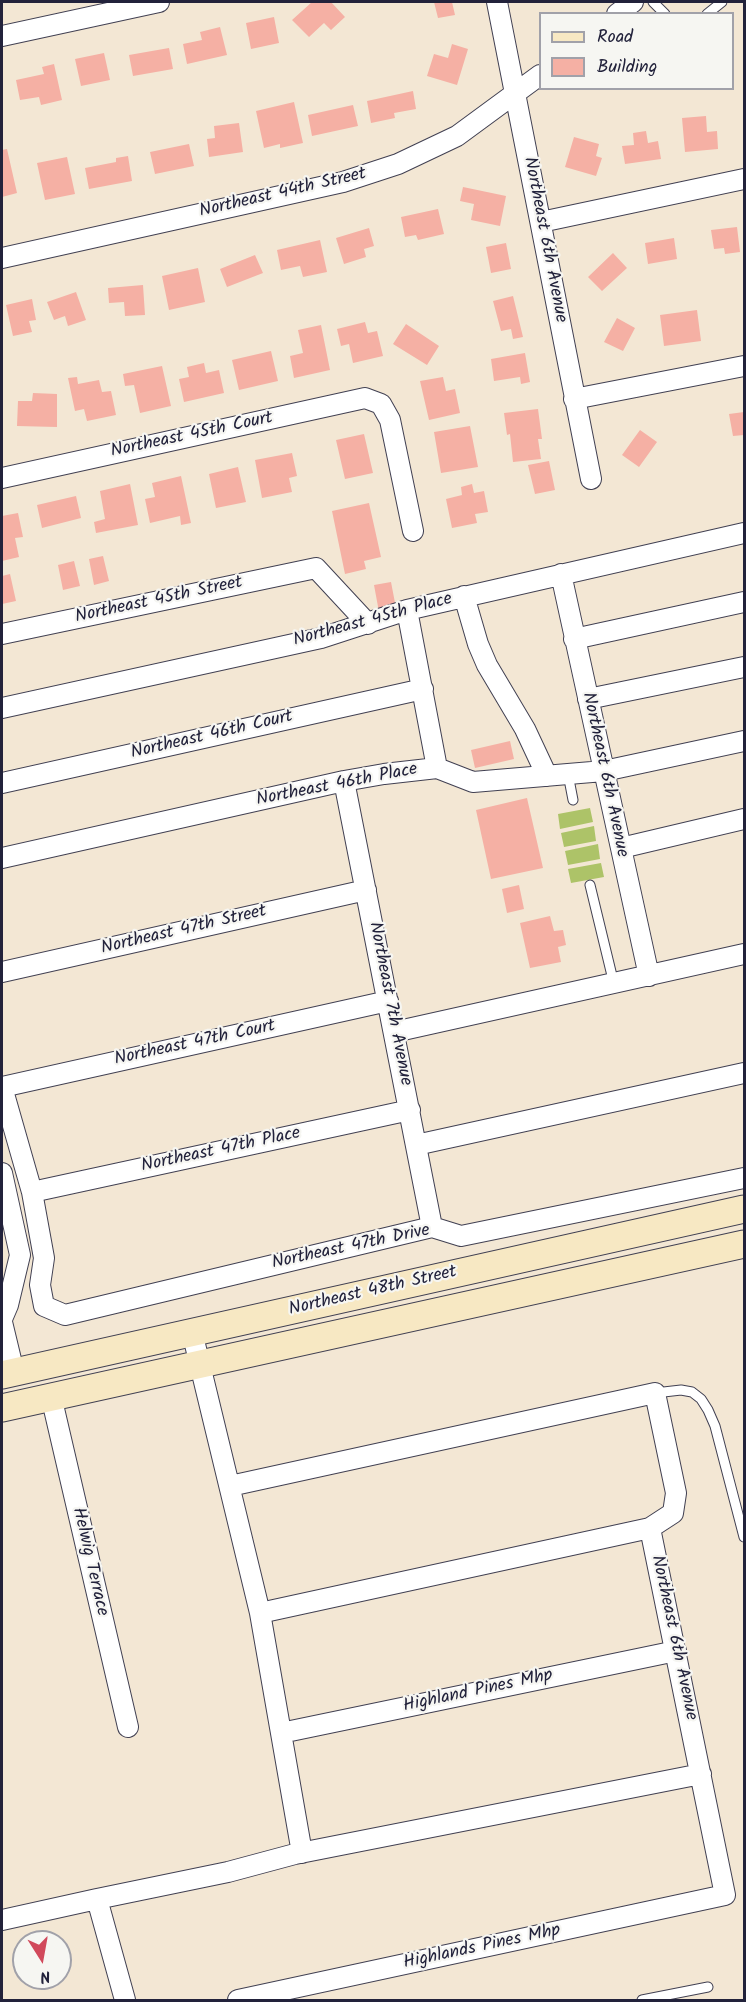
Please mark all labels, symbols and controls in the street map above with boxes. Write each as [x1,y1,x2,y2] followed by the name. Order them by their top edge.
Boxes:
[539,12,734,90] legend
[597,23,633,52] text: Road
[597,53,657,82] text: Building
[517,155,571,325] street label: Northeast 6th Avenue
[197,164,369,224] street label: Northeast 44th Street
[109,408,275,464] street label: Northeast 45th Court
[73,573,245,629] street label: Northeast 45th Street
[291,589,455,653] street label: Northeast 45th Place
[576,691,632,859] street label: Northeast 6th Avenue
[129,707,295,765] street label: Northeast 46th Court
[255,760,419,812] street label: Northeast 46th Place
[99,901,269,961] street label: Northeast 47th Street
[363,920,415,1088] street label: Northeast 7th Avenue
[113,1016,277,1072] street label: Northeast 47th Court
[139,1124,303,1178] street label: Northeast 47th Place
[270,1221,432,1275] street label: Northeast 47th Drive
[287,1262,459,1322] street label: Northeast 48th Street
[66,1506,112,1618] street label: Helwig Terrace
[645,1554,701,1722] street label: Northeast 6th Avenue
[401,1666,555,1718] street label: Highland Pines Mhp
[402,1921,562,1975] street label: Highlands Pines Mhp
[12,1930,72,1990] north arrow
[38,1963,53,1989] text: N

